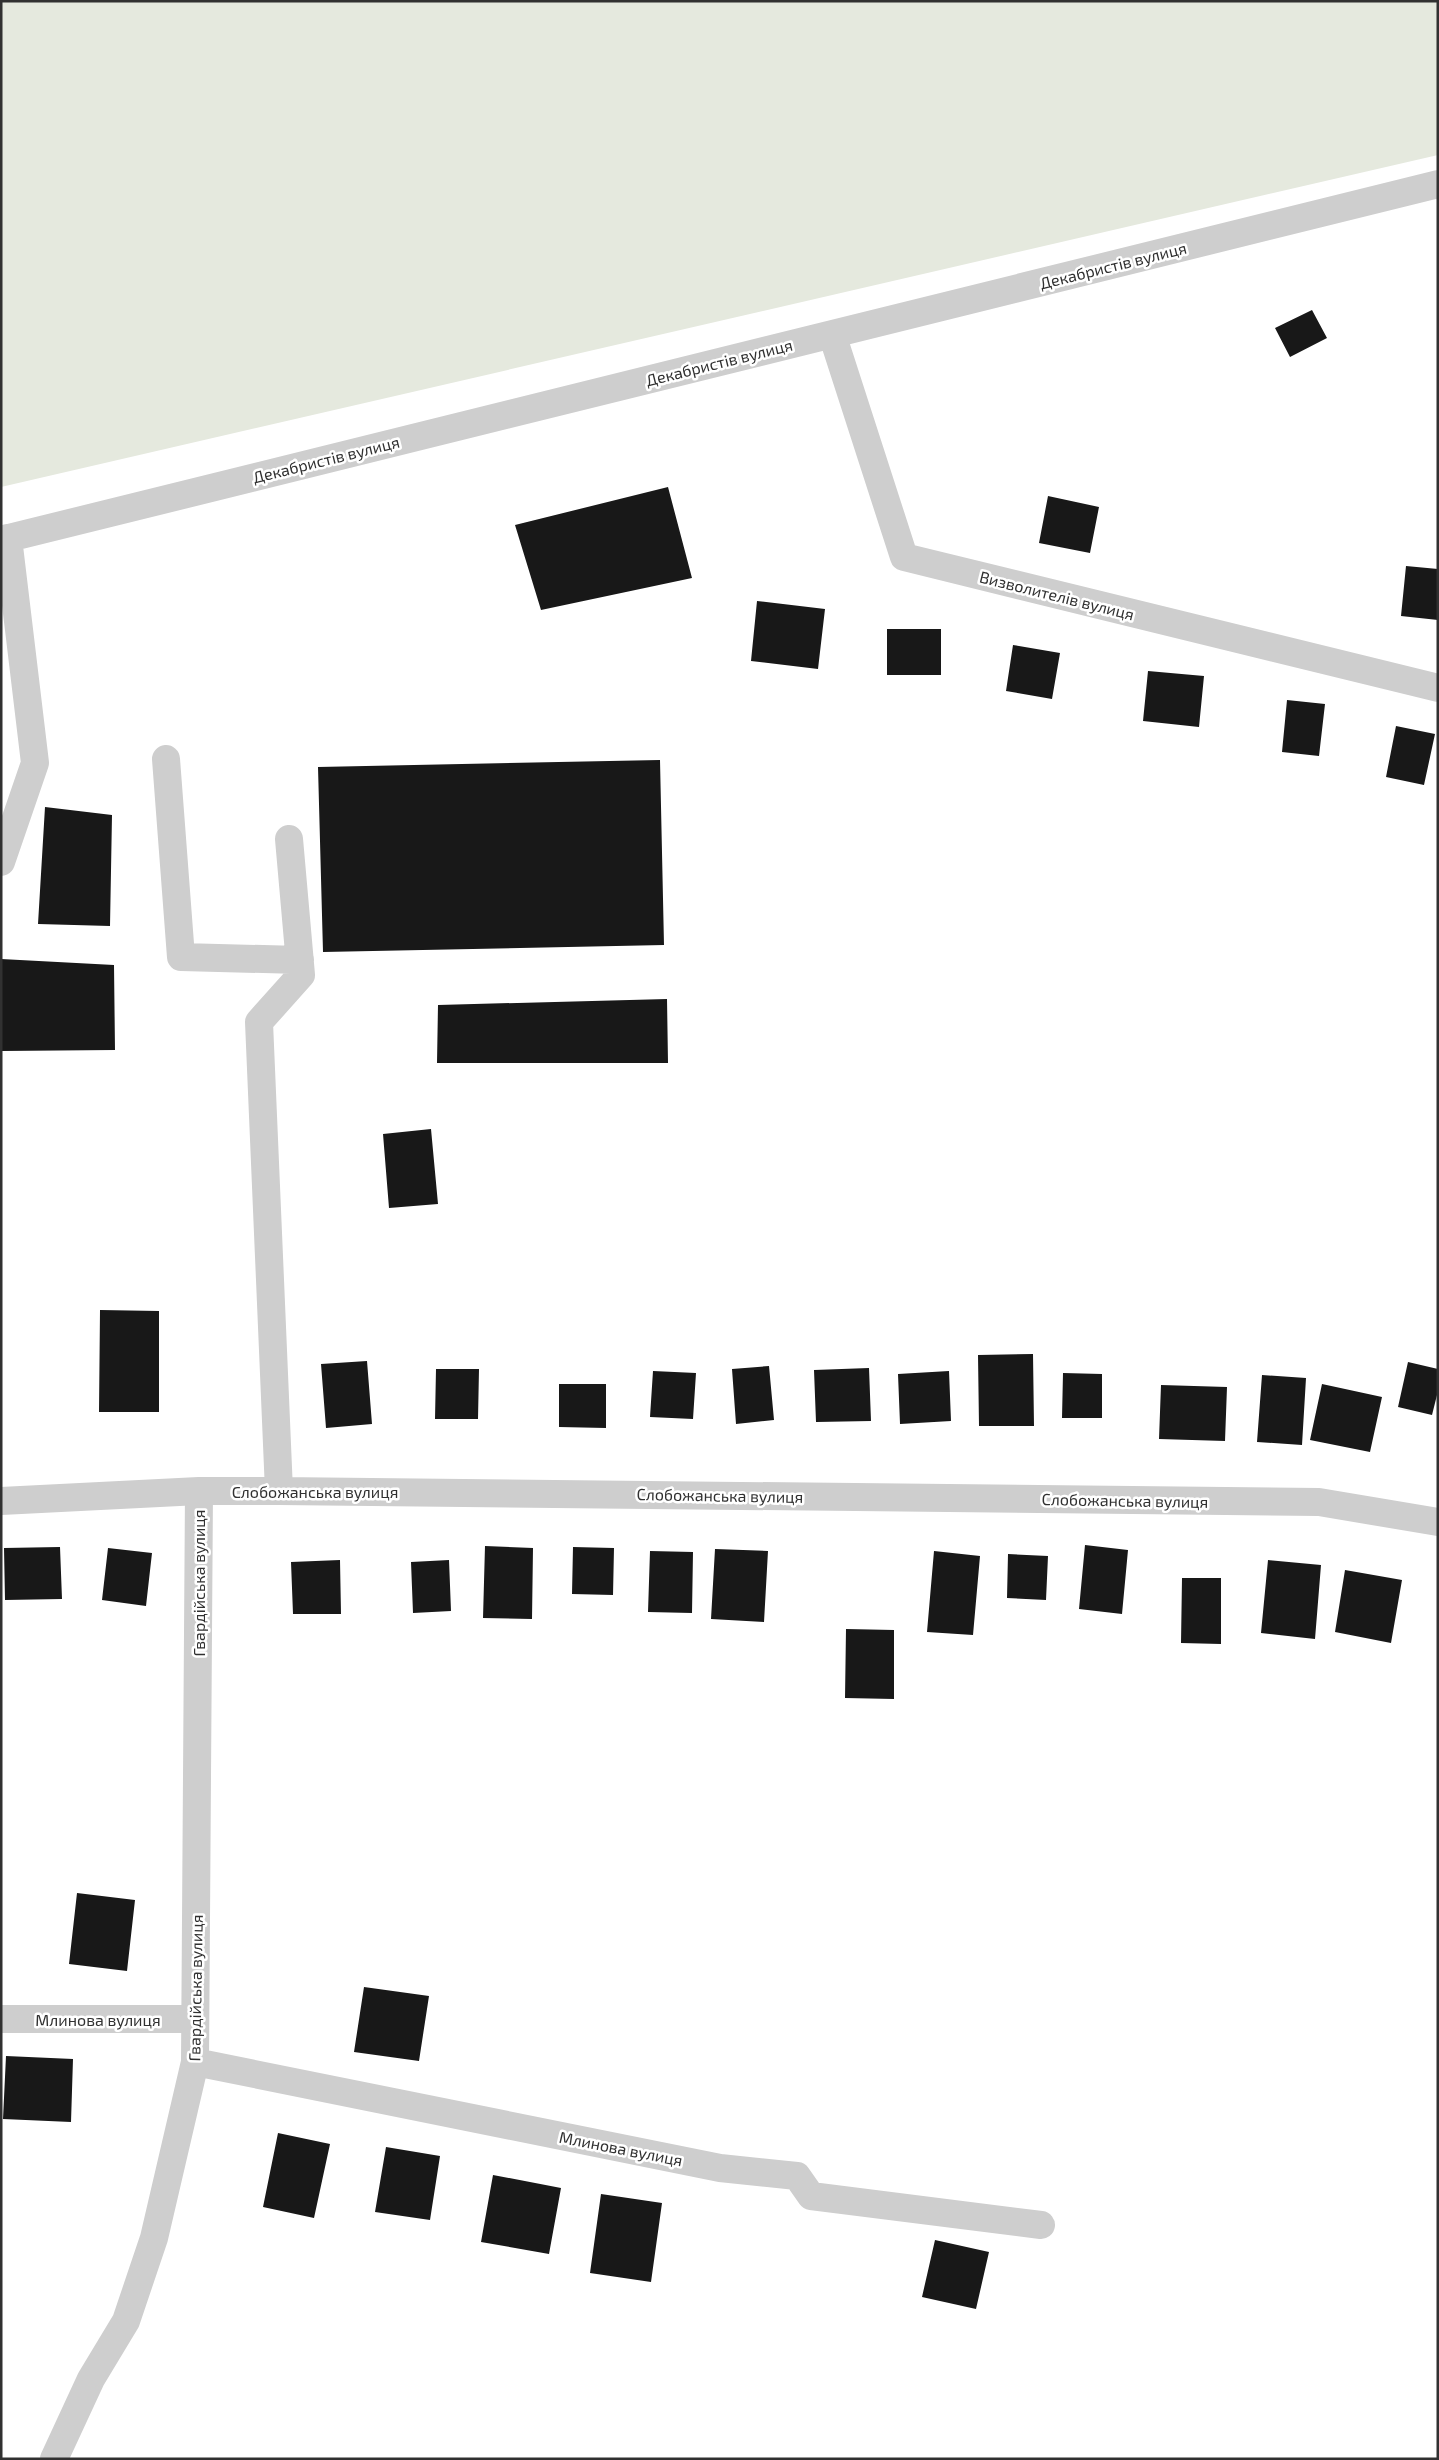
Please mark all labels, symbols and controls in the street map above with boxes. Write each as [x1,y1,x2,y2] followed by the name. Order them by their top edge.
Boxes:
[1038,238,1189,293] street label: Декабристів вулиця
[644,335,795,390] street label: Декабристів вулиця
[251,432,402,487] street label: Декабристів вулиця
[978,567,1136,624] street label: Визволителів вулиця
[232,1482,398,1502] street label: Слобожанська вулиця
[636,1484,804,1507] street label: Слобожанська вулиця
[1041,1489,1209,1512] street label: Слобожанська вулиця
[189,1510,209,1656] street label: Гвардійська вулиця
[184,1914,207,2062] street label: Гвардійська вулиця
[35,2010,161,2030] street label: Млинова вулиця
[557,2127,684,2170] street label: Млинова вулиця

